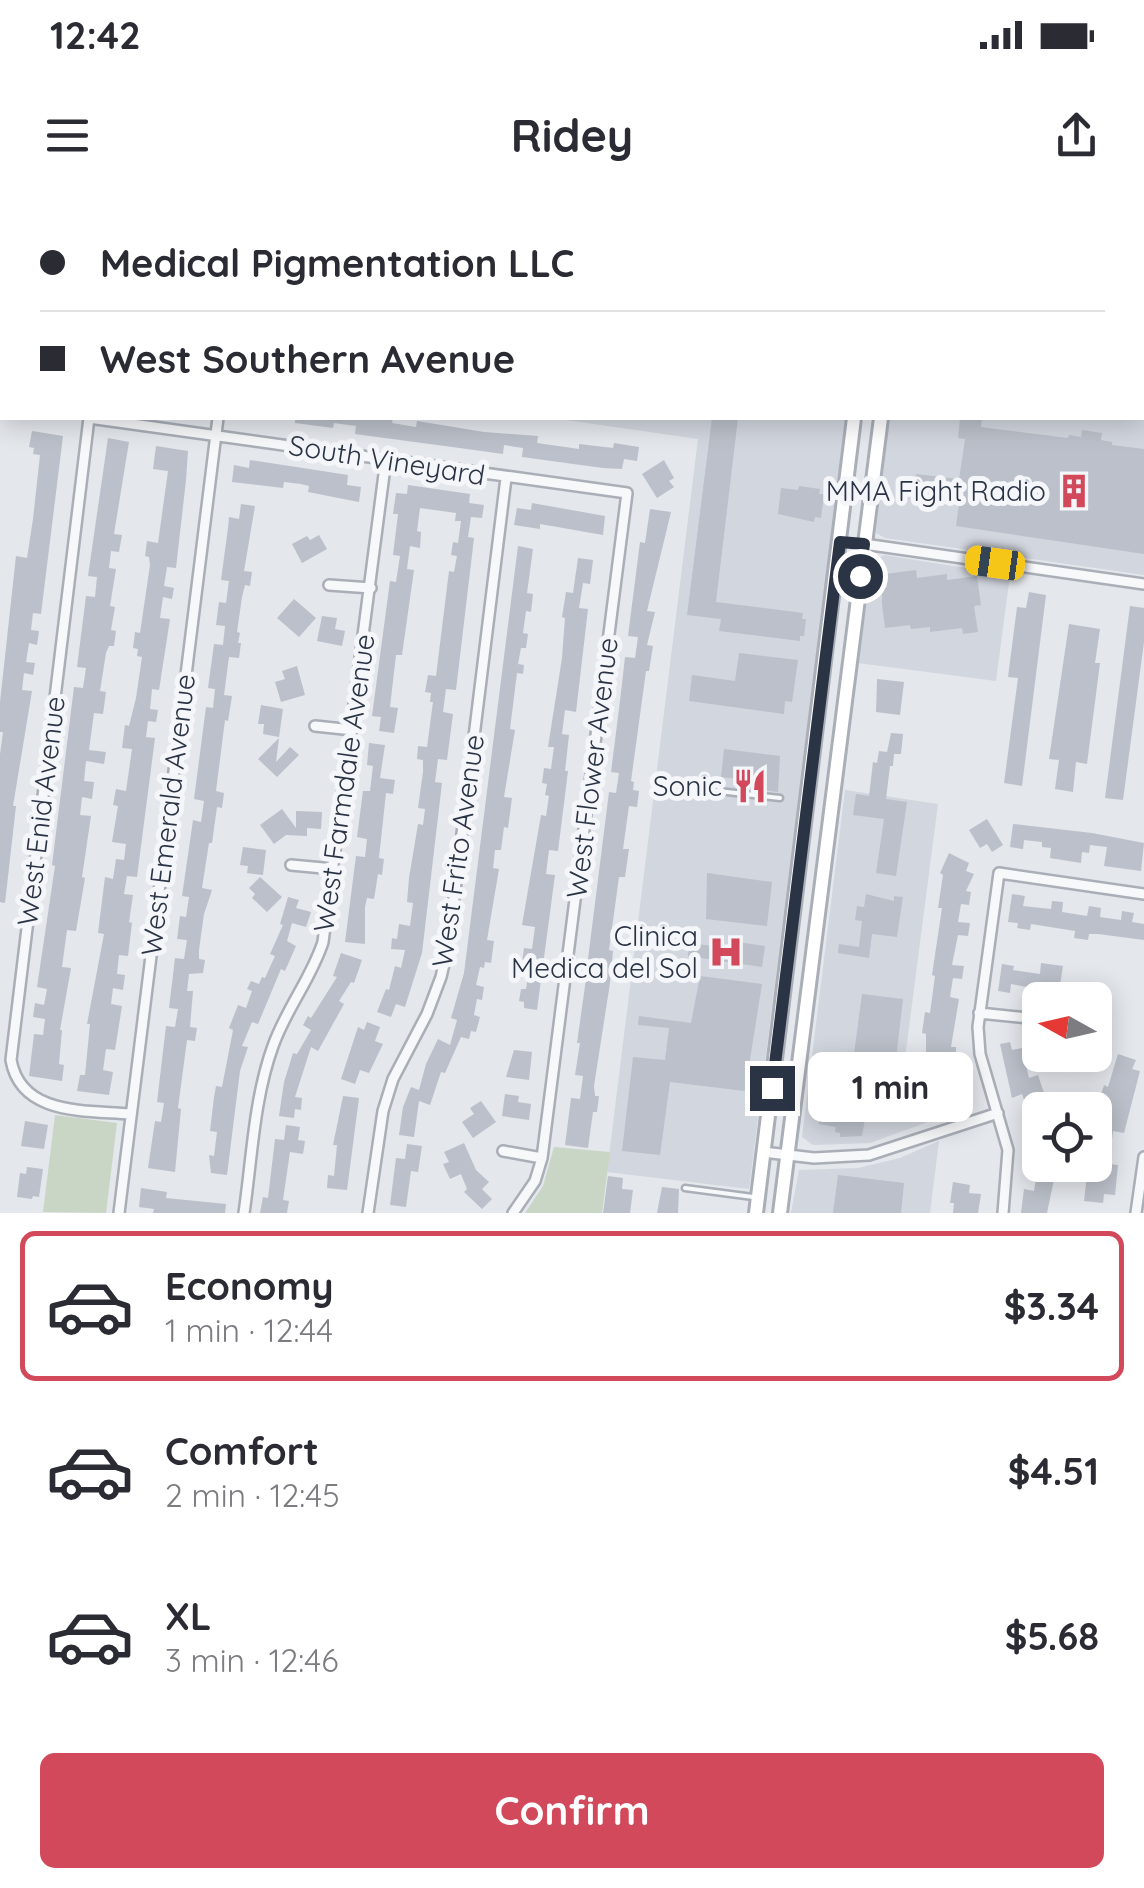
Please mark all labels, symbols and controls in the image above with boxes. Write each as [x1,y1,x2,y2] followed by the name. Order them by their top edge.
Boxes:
[50,11,141,59] text: 12:42
[511,107,633,163] text: Ridey
[40,108,95,163] icon: menu
[1049,108,1104,163] icon: share
[100,239,574,287] text: Medical Pigmentation LLC
[100,335,515,383] text: West Southern Avenue
[287,427,488,492] street label: South Vineyard
[1055,472,1093,510] building icon: MMA Fight Radio
[826,473,1046,508] place label: MMA Fight Radio
[963,544,1027,582] car
[838,554,883,599] route start
[305,632,382,934] street label: West Farmdale Avenue
[558,635,625,900] street label: West Flower Avenue
[133,672,202,958] street label: West Emerald Avenue
[9,694,72,928] street label: West Enid Avenue
[424,732,491,970] street label: West Frito Avenue
[731,767,769,805] restaurant icon: Sonic
[653,768,722,803] place label: Sonic
[511,918,698,985] place label: Clinica Medica del Sol
[707,933,745,971] hospital icon: Clinica Medica del Sol
[1022,982,1112,1072] north arrow
[1022,982,1112,1182] map controls
[807,1053,972,1123] callout: 1 min
[750,1066,795,1111] route end
[852,1067,929,1107] text: 1 min
[1022,1092,1112,1182] button: locate
[45,1261,135,1351] icon: car
[165,1262,334,1310] text: Economy
[1004,1282,1099,1330] text: $3.34
[165,1310,333,1350] text: 1 min · 12:44
[45,1426,135,1516] icon: car
[165,1427,319,1475] text: Comfort
[1008,1447,1099,1495] text: $4.51
[165,1475,340,1515] text: 2 min · 12:45
[45,1591,135,1681] icon: car
[165,1592,211,1640] text: XL
[1005,1612,1099,1660] text: $5.68
[165,1640,338,1680] text: 3 min · 12:46
[40,1753,1104,1868] button: Confirm

